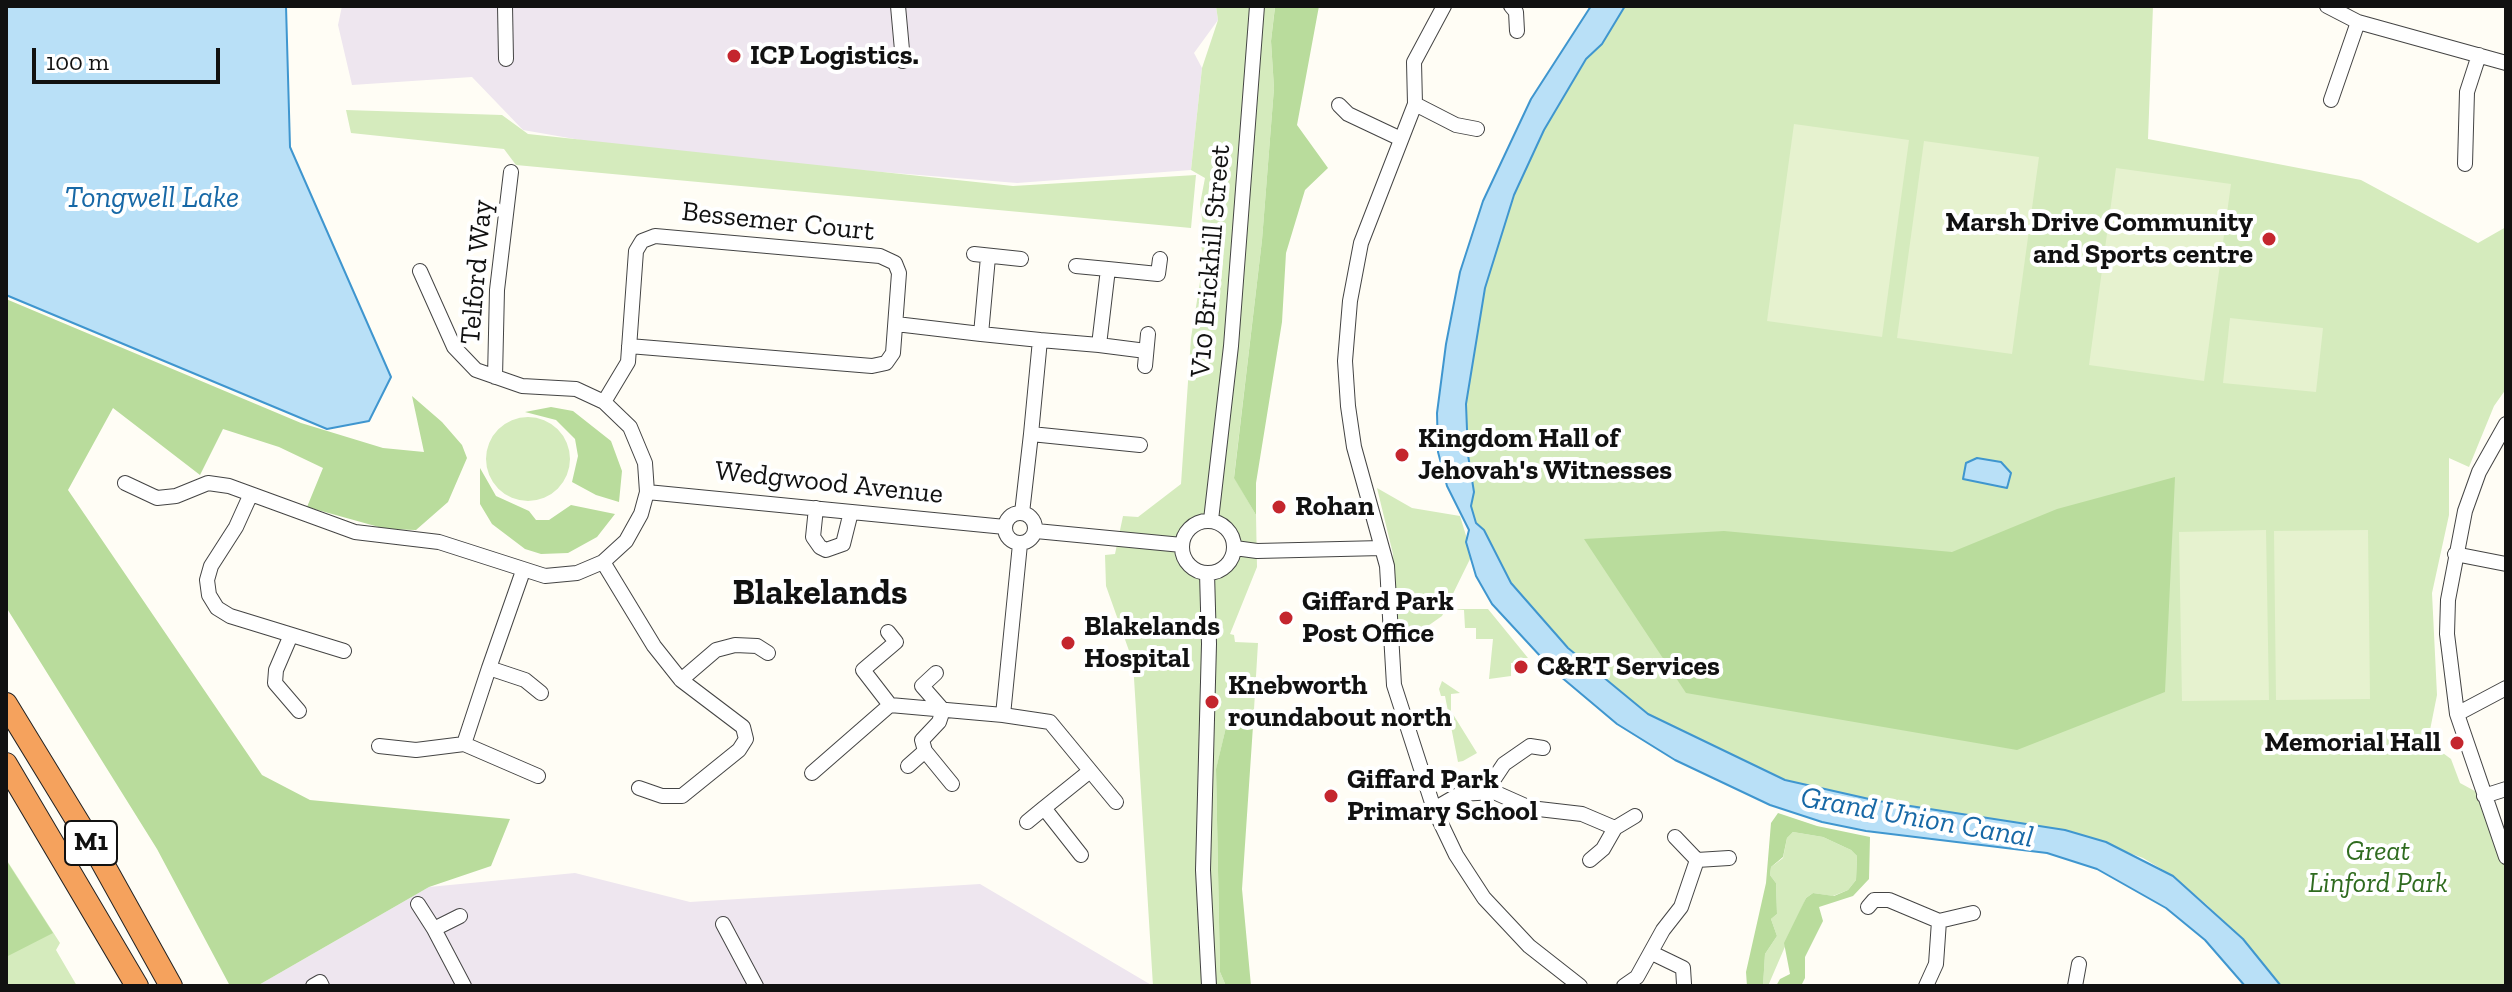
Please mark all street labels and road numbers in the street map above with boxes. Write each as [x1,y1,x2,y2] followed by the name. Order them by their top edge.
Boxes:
[1184,143,1238,379] street label: V10 Brickhill Street
[680,195,876,249] street label: Bessemer Court
[454,198,500,346] street label: Telford Way
[713,454,945,512] street label: Wedgwood Avenue
[65,821,117,865] road number: M1

